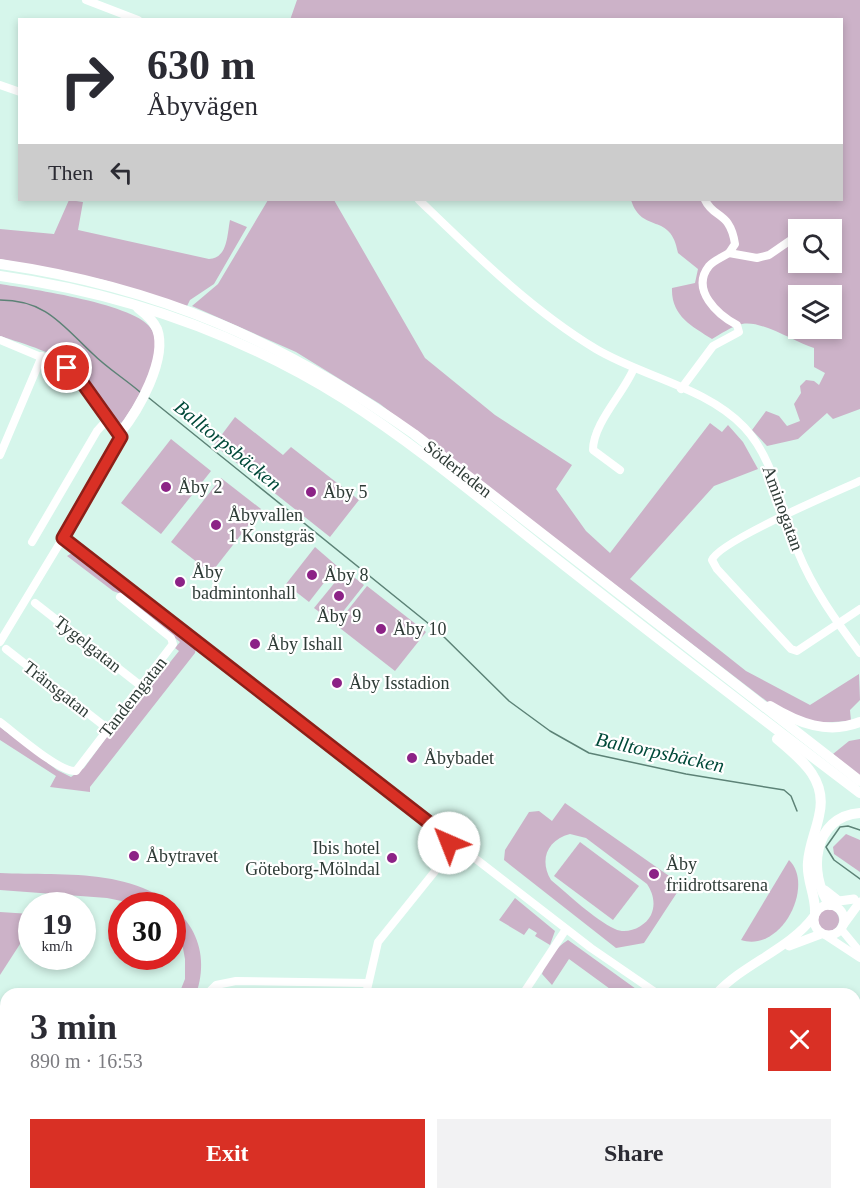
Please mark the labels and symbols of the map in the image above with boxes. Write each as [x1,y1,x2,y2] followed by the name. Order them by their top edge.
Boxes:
[41,342,92,393] pin
[170,395,286,496] water label: Balltorpsbäcken
[420,436,496,502] street label: Söderleden
[758,463,808,553] street label: Aminogatan
[178,477,223,497] place label: Åby 2
[159,480,173,494] marker: Åby 2
[323,482,368,502] place label: Åby 5
[304,485,318,499] marker: Åby 5
[228,505,315,546] place label: Åbyvallen 1 Konstgräs
[209,518,223,532] marker: Åbyvallen 1 Konstgräs
[192,562,296,603] place label: Åby badmintonhall
[324,565,369,585] place label: Åby 8
[305,568,319,582] marker: Åby 8
[173,575,187,589] marker: Åby badmintonhall
[332,589,346,603] marker: Åby 9
[317,606,361,626] place label: Åby 9
[50,612,126,676] street label: Tygelgatan
[393,619,447,639] place label: Åby 10
[374,622,388,636] marker: Åby 10
[267,634,343,654] place label: Åby Ishall
[248,637,262,651] marker: Åby Ishall
[95,653,171,741] street label: Tandemgatan
[20,657,94,721] street label: Tränsgatan
[349,673,450,693] place label: Åby Isstadion
[330,676,344,690] marker: Åby Isstadion
[593,728,726,777] water label: Balltorpsbäcken
[424,748,494,768] place label: Åbybadet
[405,751,419,765] marker: Åbybadet
[417,811,481,875] position arrow
[245,838,380,879] place label: Ibis hotel Göteborg-Mölndal
[146,846,218,866] place label: Åbytravet
[127,849,141,863] marker: Åbytravet
[385,851,399,865] marker: Ibis hotel Göteborg-Mölndal
[666,854,768,895] place label: Åby friidrottsarena
[647,867,661,881] marker: Åby friidrottsarena
[108,892,186,970] speed limit sign: 30

